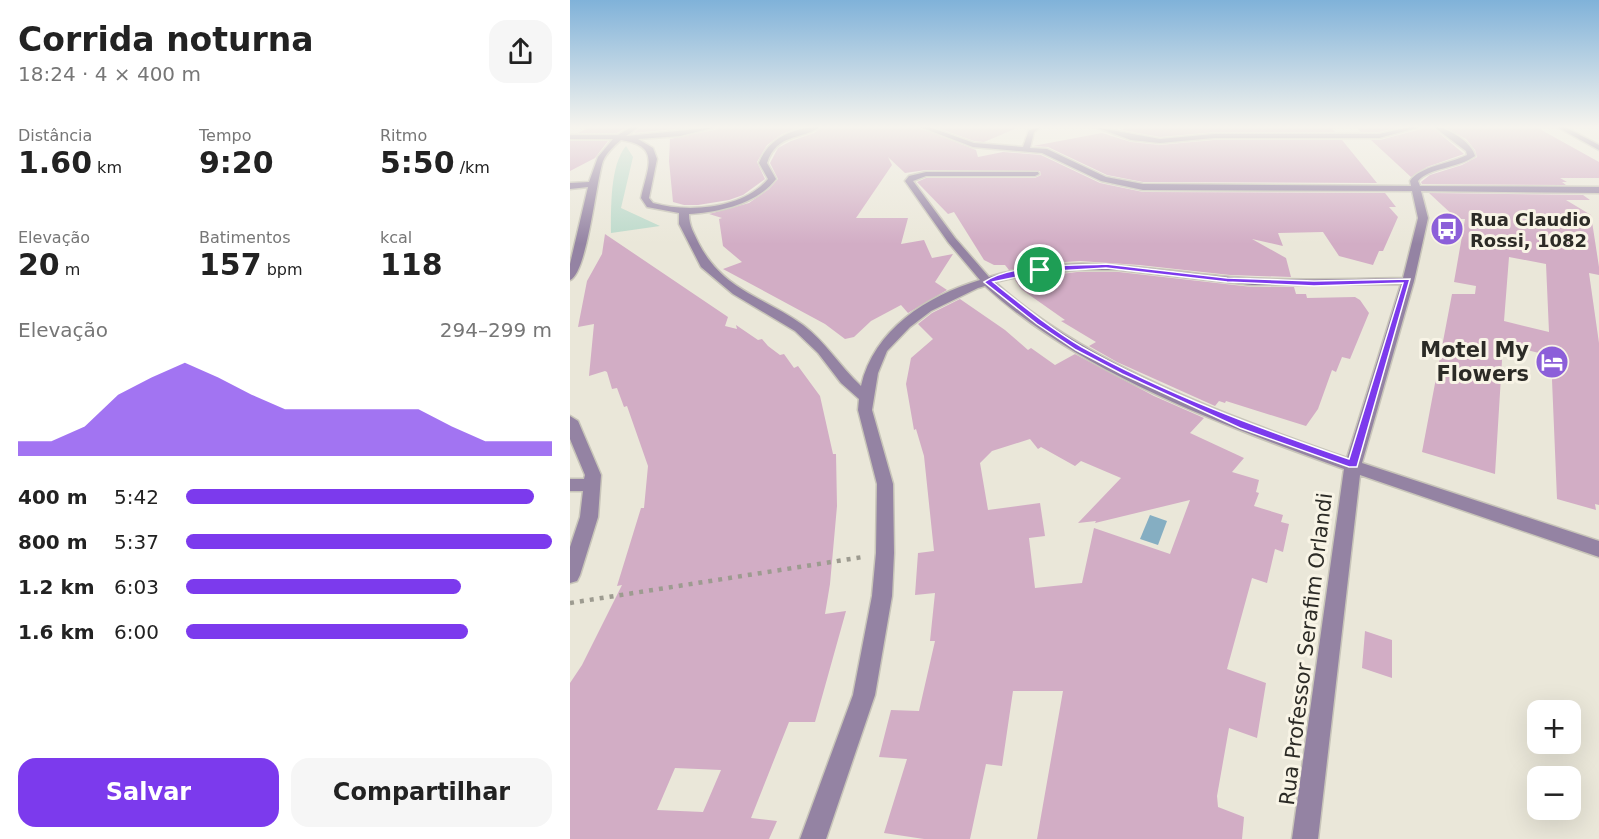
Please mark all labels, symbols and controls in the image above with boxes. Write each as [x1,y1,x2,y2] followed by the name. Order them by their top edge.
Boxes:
[18,20,314,59] text: Corrida noturna
[489,20,552,83] button: share
[18,62,201,86] text: 18:24 · 4 × 400 m
[18,126,92,145] text: Distância
[199,126,251,145] text: Tempo
[380,126,427,145] text: Ritmo
[18,145,92,180] text: 1.60
[199,145,274,180] text: 9:20
[380,145,455,180] text: 5:50
[92,158,122,177] text: km
[455,158,490,177] text: /km
[1470,209,1591,251] place label: Rua Claudio Rossi, 1082
[1429,211,1465,247] bus stop icon: Rua Claudio Rossi, 1082
[18,228,90,247] text: Elevação
[199,228,290,247] text: Batimentos
[380,228,412,247] text: kcal
[1014,244,1065,295] pin
[18,247,60,282] text: 20
[199,247,262,282] text: 157
[380,247,443,282] text: 118
[1023,253,1056,286] icon: arrive
[60,260,80,279] text: m
[262,260,303,279] text: bpm
[18,318,108,342] text: Elevação
[440,318,552,342] text: 294–299 m
[1420,338,1529,386] place label: Motel My Flowers
[1534,344,1570,380] hotel icon: Motel My Flowers
[18,485,88,509] text: 400 m
[114,485,159,509] text: 5:42
[1275,491,1337,807] street label: Rua Professor Serafim Orlandi
[18,530,88,554] text: 800 m
[114,530,159,554] text: 5:37
[18,575,95,599] text: 1.2 km
[114,575,159,599] text: 6:03
[18,620,95,644] text: 1.6 km
[114,620,159,644] text: 6:00
[1527,700,1581,820] map controls
[1527,700,1581,754] button: +
[18,758,279,827] button: Salvar
[291,758,552,827] button: Compartilhar
[1527,766,1581,820] button: −

